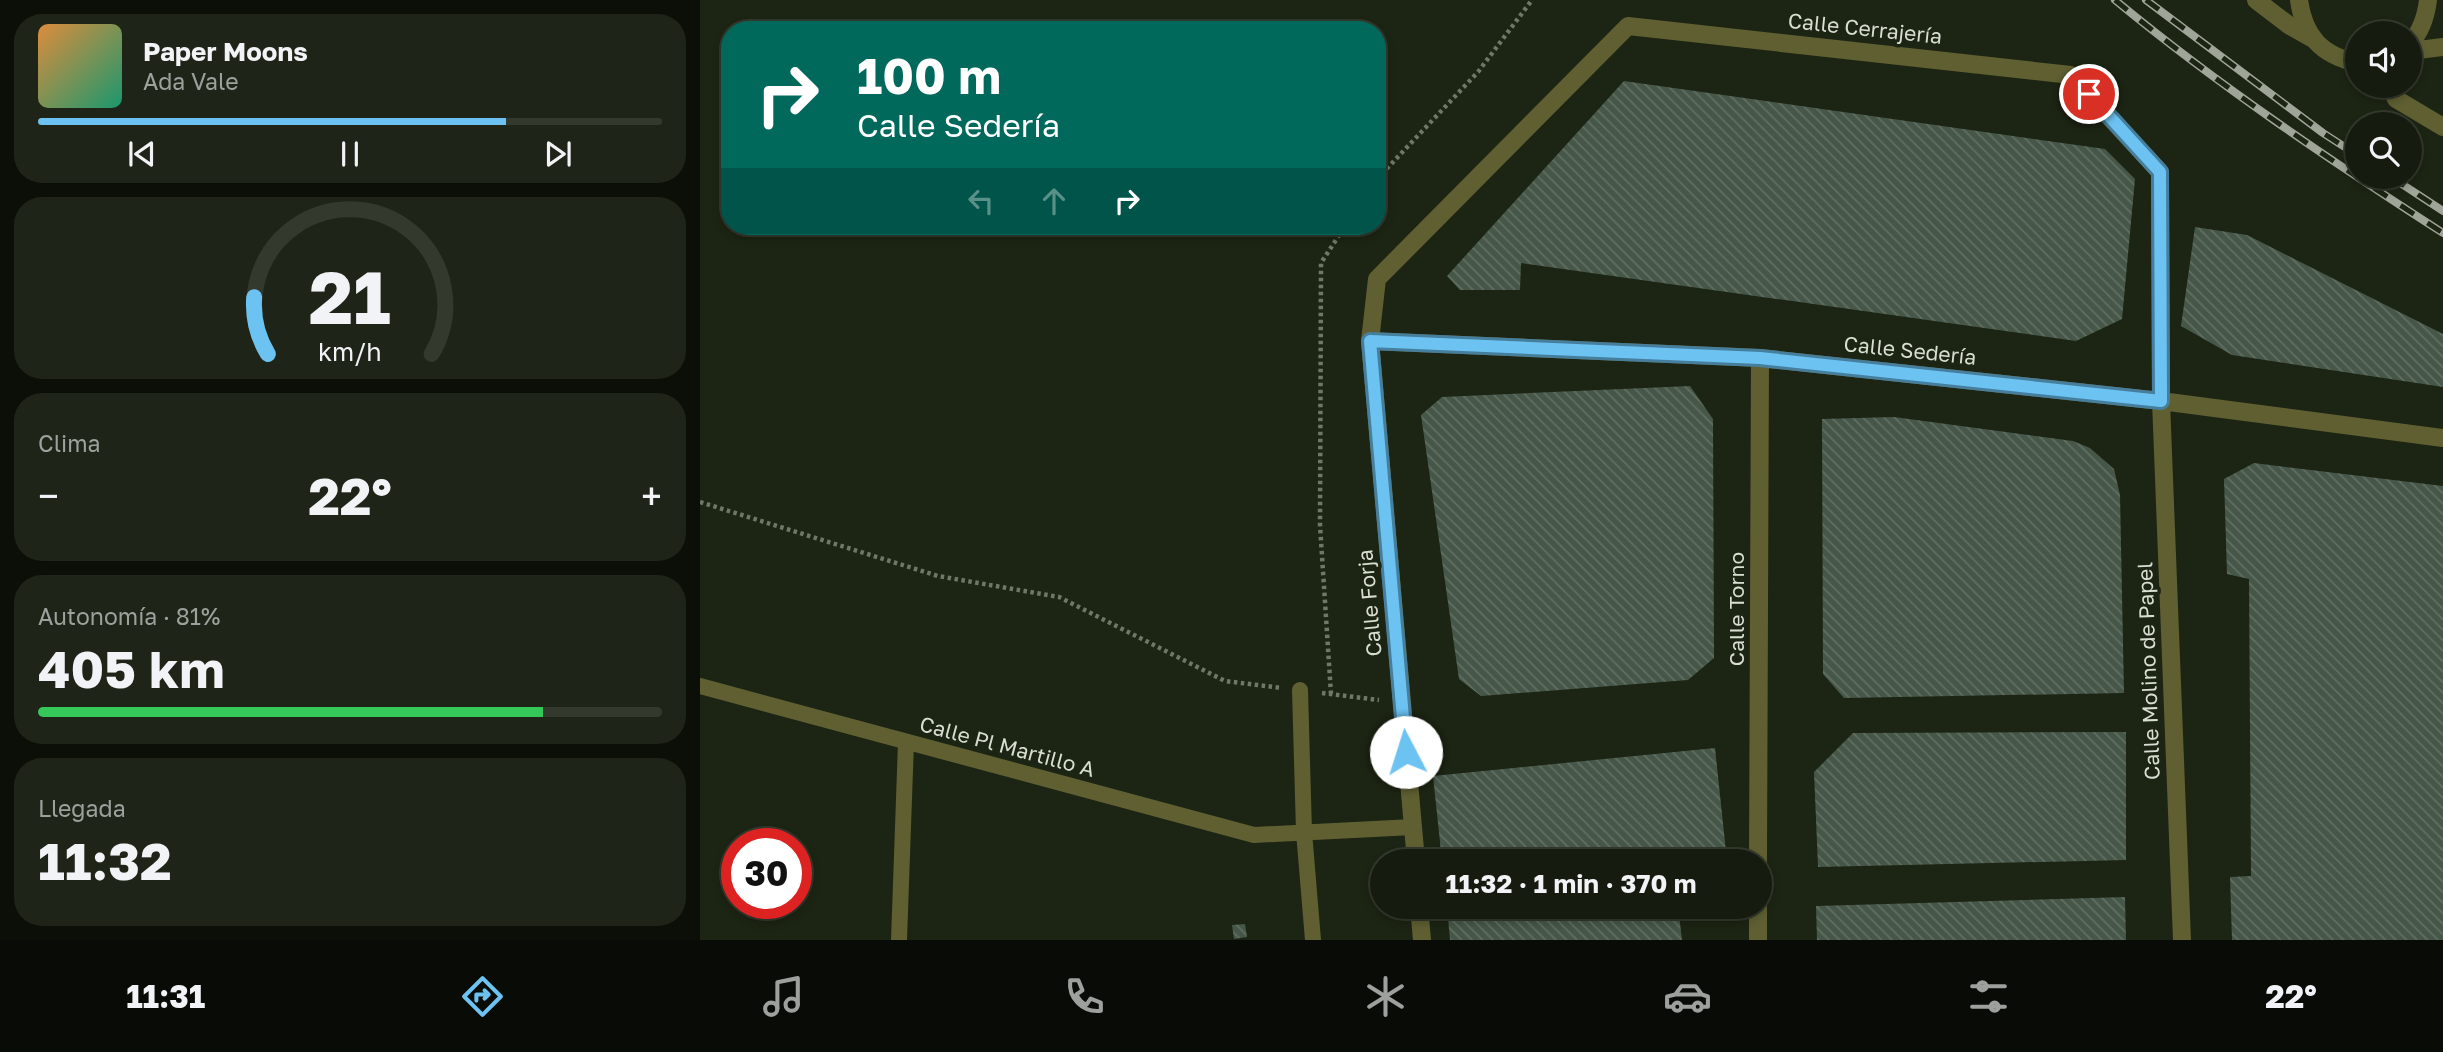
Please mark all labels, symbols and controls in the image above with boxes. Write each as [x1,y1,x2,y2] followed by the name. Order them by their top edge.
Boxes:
[1787,7,1943,49] street label: Calle Cerrajería
[2345,21,2422,189] map controls
[2345,21,2422,98] button: sound
[143,36,308,67] text: Paper Moons
[857,46,1001,105] text: 100 m
[742,49,833,140] icon: right
[2059,64,2119,124] pin
[143,67,239,95] text: Ada Vale
[2070,75,2108,113] icon: arrive
[857,106,1060,144] text: Calle Sedería
[2345,112,2422,189] button: search
[123,135,161,173] icon: previous
[331,135,369,173] icon: pause
[539,135,577,173] icon: next
[962,182,1000,220] icon: left
[1035,182,1073,220] icon: ahead
[1108,182,1146,220] icon: right
[309,253,391,340] text: 21
[1843,330,1978,370] street label: Calle Sedería
[318,335,382,366] text: km/h
[38,429,101,457] text: Clima
[308,464,392,526] text: 22°
[38,473,59,518] text: −
[641,473,662,518] text: +
[1351,548,1387,658] street label: Calle Forja
[1723,552,1749,666] street label: Calle Torno
[2131,562,2165,781] street label: Calle Molino de Papel
[38,602,220,630] text: Autonomía · 81%
[38,637,225,699] text: 405 km
[917,710,1098,782] street label: Calle Pl Martillo A
[1369,715,1443,789] position arrow
[38,794,126,822] text: Llegada
[721,828,812,919] speed limit sign: 30
[38,829,172,891] text: 11:32
[1445,868,1697,899] text: 11:32 · 1 min · 370 m
[458,972,507,1021] icon: directions
[759,972,808,1021] icon: music
[1060,972,1109,1021] icon: phone
[1361,972,1410,1021] icon: climate
[1663,972,1712,1021] icon: car
[1964,972,2013,1021] icon: filters
[126,977,205,1015] text: 11:31
[2265,977,2317,1015] text: 22°

